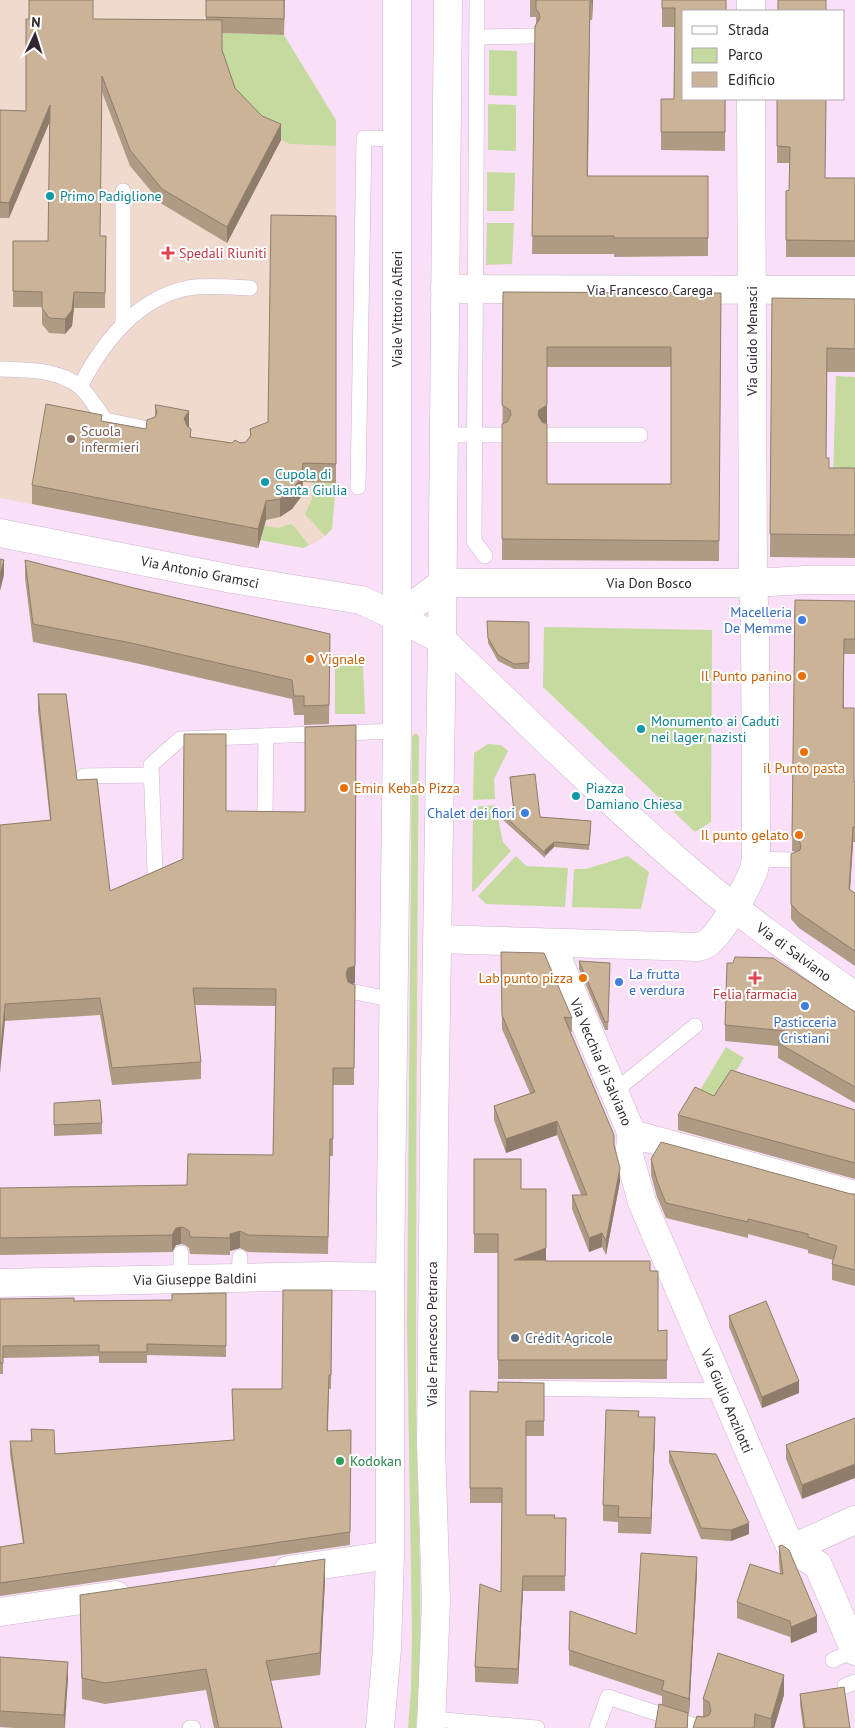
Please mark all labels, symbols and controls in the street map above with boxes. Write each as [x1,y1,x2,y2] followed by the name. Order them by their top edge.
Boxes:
[10,10,60,60] north arrow
[682,10,845,100] legend
[31,13,41,31] text: N
[728,20,769,39] text: Strada
[728,45,763,64] text: Parco
[728,70,775,89] text: Edificio
[60,187,162,205] place label: Primo Padiglione
[44,190,56,202] marker: Primo Padiglione
[179,244,267,262] place label: Spedali Riuniti
[161,246,175,260] marker: Spedali Riuniti
[388,251,406,368] street label: Viale Vittorio Alfieri
[586,281,713,299] street label: Via Francesco Carega
[743,286,761,397] street label: Via Guido Menasci
[81,422,139,456] place label: Scuola infermieri
[65,433,77,445] marker: Scuola infermieri
[275,465,347,499] place label: Cupola di Santa Giulia
[259,476,271,488] marker: Cupola di Santa Giulia
[138,552,261,592] street label: Via Antonio Gramsci
[605,574,692,592] street label: Via Don Bosco
[724,603,792,637] place label: Macelleria De Memme
[796,614,808,626] marker: Macelleria De Memme
[319,650,365,668] place label: Vignale
[304,653,316,665] marker: Vignale
[701,667,792,685] place label: Il Punto panino
[796,670,808,682] marker: Il Punto panino
[651,712,779,746] place label: Monumento ai Caduti nei lager nazisti
[635,723,647,735] marker: Monumento ai Caduti nei lager nazisti
[798,746,810,758] marker: il Punto pasta
[763,759,845,777] place label: il Punto pasta
[354,779,460,797] place label: Emin Kebab Pizza
[586,779,682,813] place label: Piazza Damiano Chiesa
[338,782,350,794] marker: Emin Kebab Pizza
[570,790,582,802] marker: Piazza Damiano Chiesa
[427,804,515,822] place label: Chalet dei fiori
[519,807,531,819] marker: Chalet dei fiori
[701,826,789,844] place label: Il punto gelato
[793,829,805,841] marker: Il punto gelato
[752,918,835,985] street label: Via di Salviano
[629,965,685,999] place label: La frutta e verdura
[478,969,573,987] place label: Lab punto pizza
[577,972,589,984] marker: Lab punto pizza
[749,972,761,984] marker: Felia farmacia
[613,976,625,988] marker: La frutta e verdura
[713,985,797,1003] place label: Felia farmacia
[566,995,636,1128] street label: Via Vecchia di Salviano
[799,1000,811,1012] marker: Pasticceria Cristiani
[773,1013,837,1047] place label: Pasticceria Cristiani
[423,1261,441,1408] street label: Viale Francesco Petrarca
[132,1269,257,1289] street label: Via Giuseppe Baldini
[525,1329,613,1347] place label: Crédit Agricole
[509,1332,521,1344] marker: Crédit Agricole
[697,1345,757,1456] street label: Via Giulio Anzilotti
[350,1452,402,1470] place label: Kodokan
[334,1455,346,1467] marker: Kodokan

